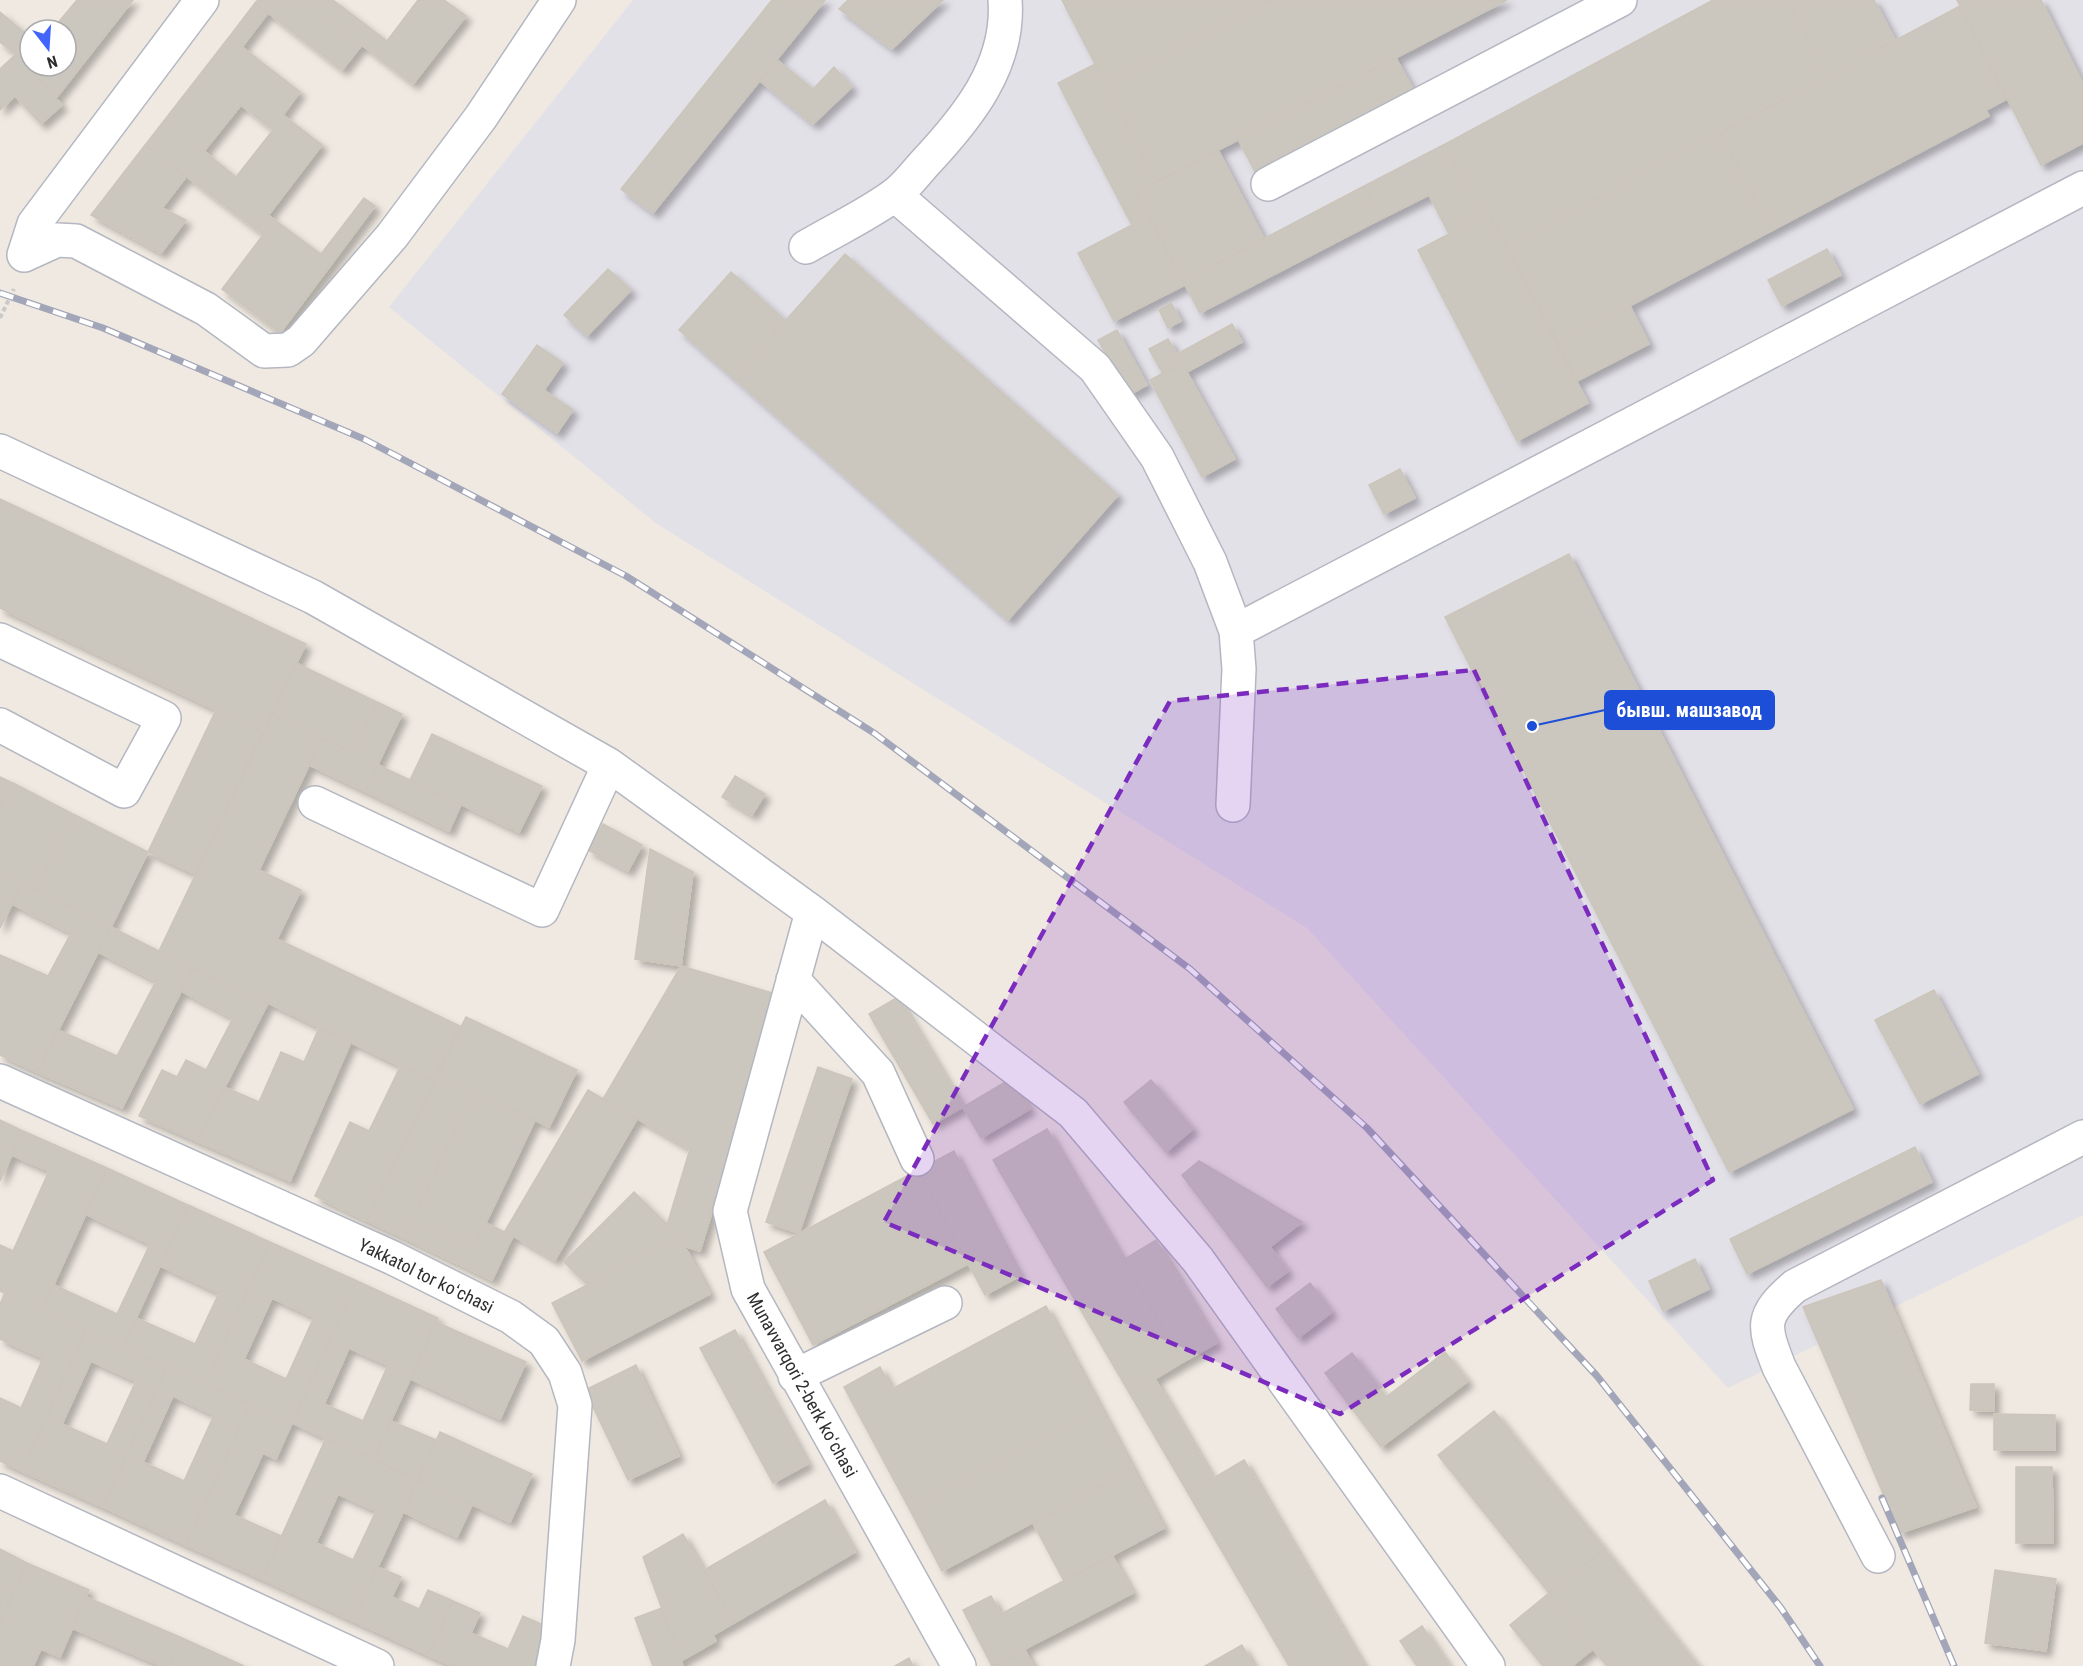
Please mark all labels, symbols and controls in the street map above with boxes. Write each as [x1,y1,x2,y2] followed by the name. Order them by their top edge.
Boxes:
[18,18,78,78] north arrow
[45,51,60,72] text: N
[1605,691,1774,729] callout: бывш. машзавод
[1616,698,1762,722] text: бывш. машзавод
[355,1234,497,1317] street label: Yakkatol tor koʻchasi
[743,1289,862,1481] street label: Munavvarqori 2-berk koʻchasi

